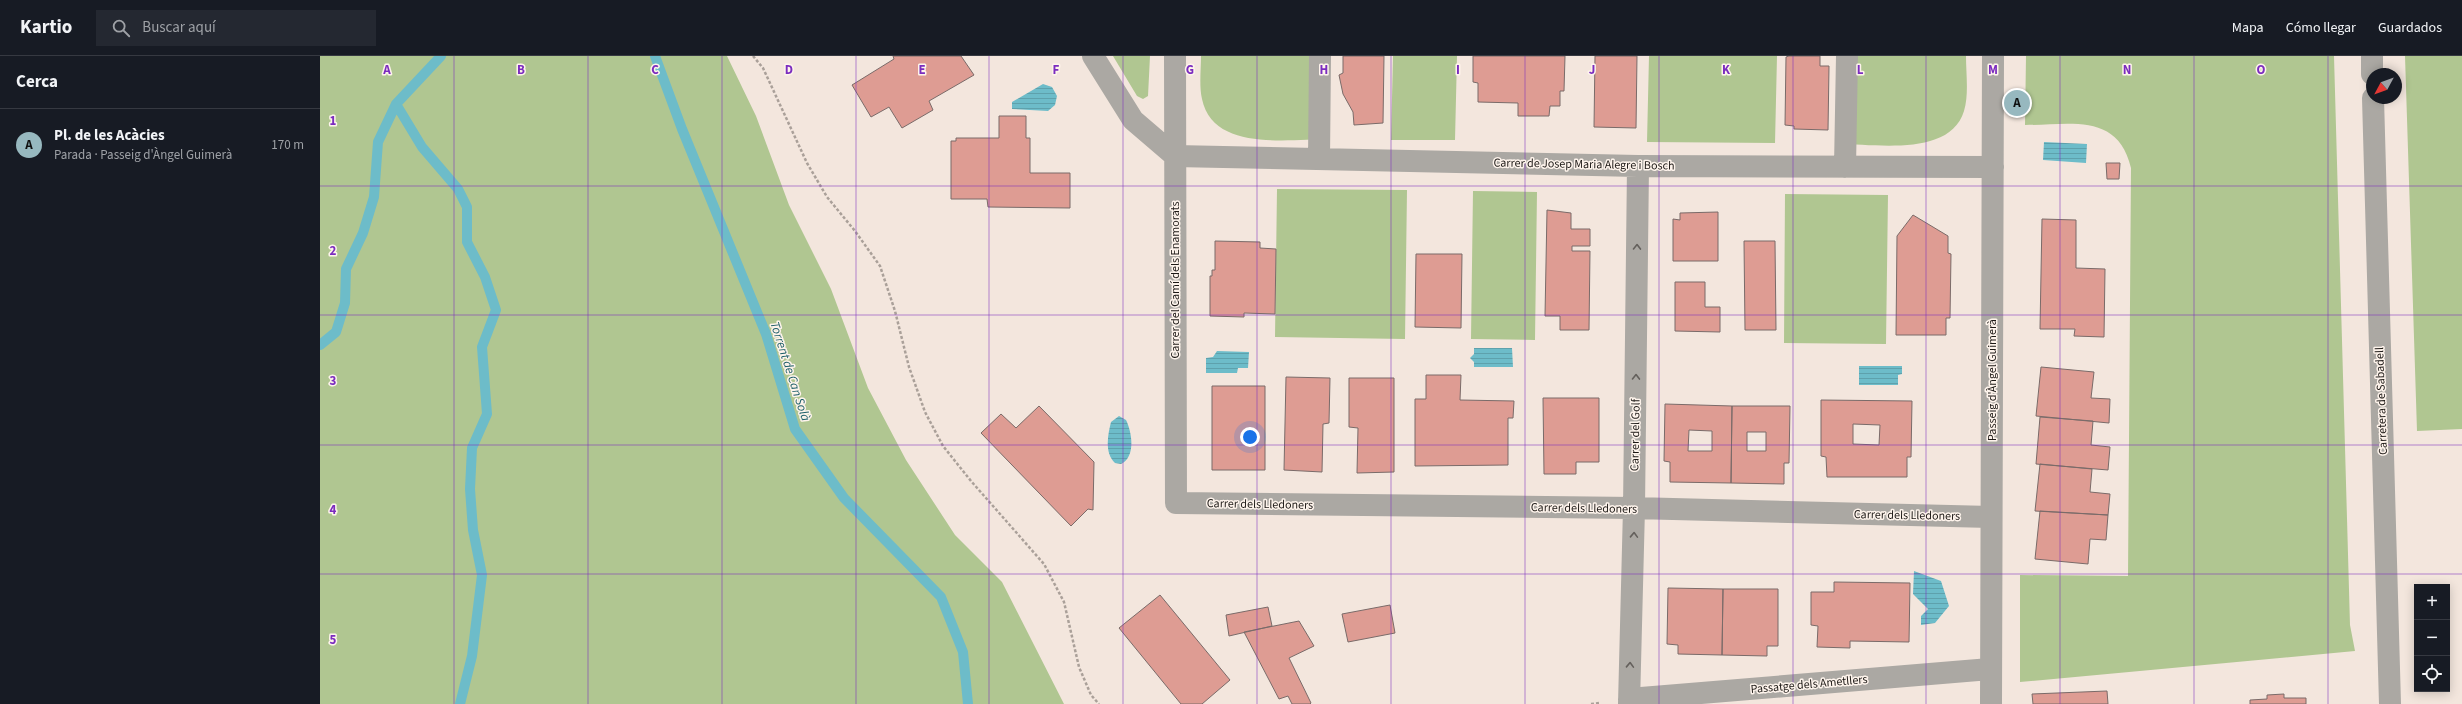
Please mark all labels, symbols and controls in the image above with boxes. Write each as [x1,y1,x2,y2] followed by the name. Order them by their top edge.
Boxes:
[96,10,376,46] search box
[20,14,72,41] text: Kartio
[110,17,132,39] icon: search
[142,17,216,38] text: Buscar aquí
[2232,18,2264,38] text: Mapa
[2286,18,2356,38] text: Cómo llegar
[2378,18,2442,38] text: Guardados
[382,61,391,79] text: A
[517,61,525,79] text: B
[651,61,659,79] text: C
[785,61,793,79] text: D
[918,61,926,79] text: E
[1053,61,1060,79] text: F
[1186,61,1194,79] text: G
[1320,61,1328,79] text: H
[1456,61,1460,79] text: I
[1589,61,1595,79] text: J
[1722,61,1731,79] text: K
[1857,61,1864,79] text: L
[1988,61,1998,79] text: M
[2123,61,2131,79] text: N
[2257,61,2266,79] text: O
[2366,68,2402,104] north arrow
[16,70,58,94] text: Cerca
[2004,88,2030,118] pin: A
[330,112,337,130] text: 1
[54,125,165,146] text: Pl. de les Acàcies
[25,136,33,154] text: A
[271,136,304,154] text: 170 m
[54,146,232,164] text: Parada · Passeig d'Àngel Guimerà
[1493,154,1675,175] street label: Carrer de Josep Maria Alegre i Bosch
[1167,201,1184,359] street label: Carrer del Camí dels Enamorats
[330,242,337,260] text: 2
[1633,244,1641,250] one-way arrow
[765,319,815,423] water label: Torrent de Can Solà
[1984,319,2001,441] street label: Passeig d'Àngel Guimerà
[2371,347,2392,455] street label: Carretera de Sabadell
[330,372,337,390] text: 3
[1632,374,1640,380] one-way arrow
[1626,398,1645,471] street label: Carrer del Golf
[1240,427,1260,447] your location
[1207,495,1313,514] street label: Carrer dels Lledoners
[1531,499,1637,518] street label: Carrer dels Lledoners
[330,501,337,519] text: 4
[1854,506,1960,525] street label: Carrer dels Lledoners
[1629,532,1638,538] one-way arrow
[2414,584,2450,692] map controls
[2414,584,2450,620] button: +
[2414,620,2450,656] button: −
[330,631,337,649] text: 5
[2414,656,2450,692] button: locate
[1625,662,1634,668] one-way arrow
[1750,671,1868,698] street label: Passatge dels Ametllers

